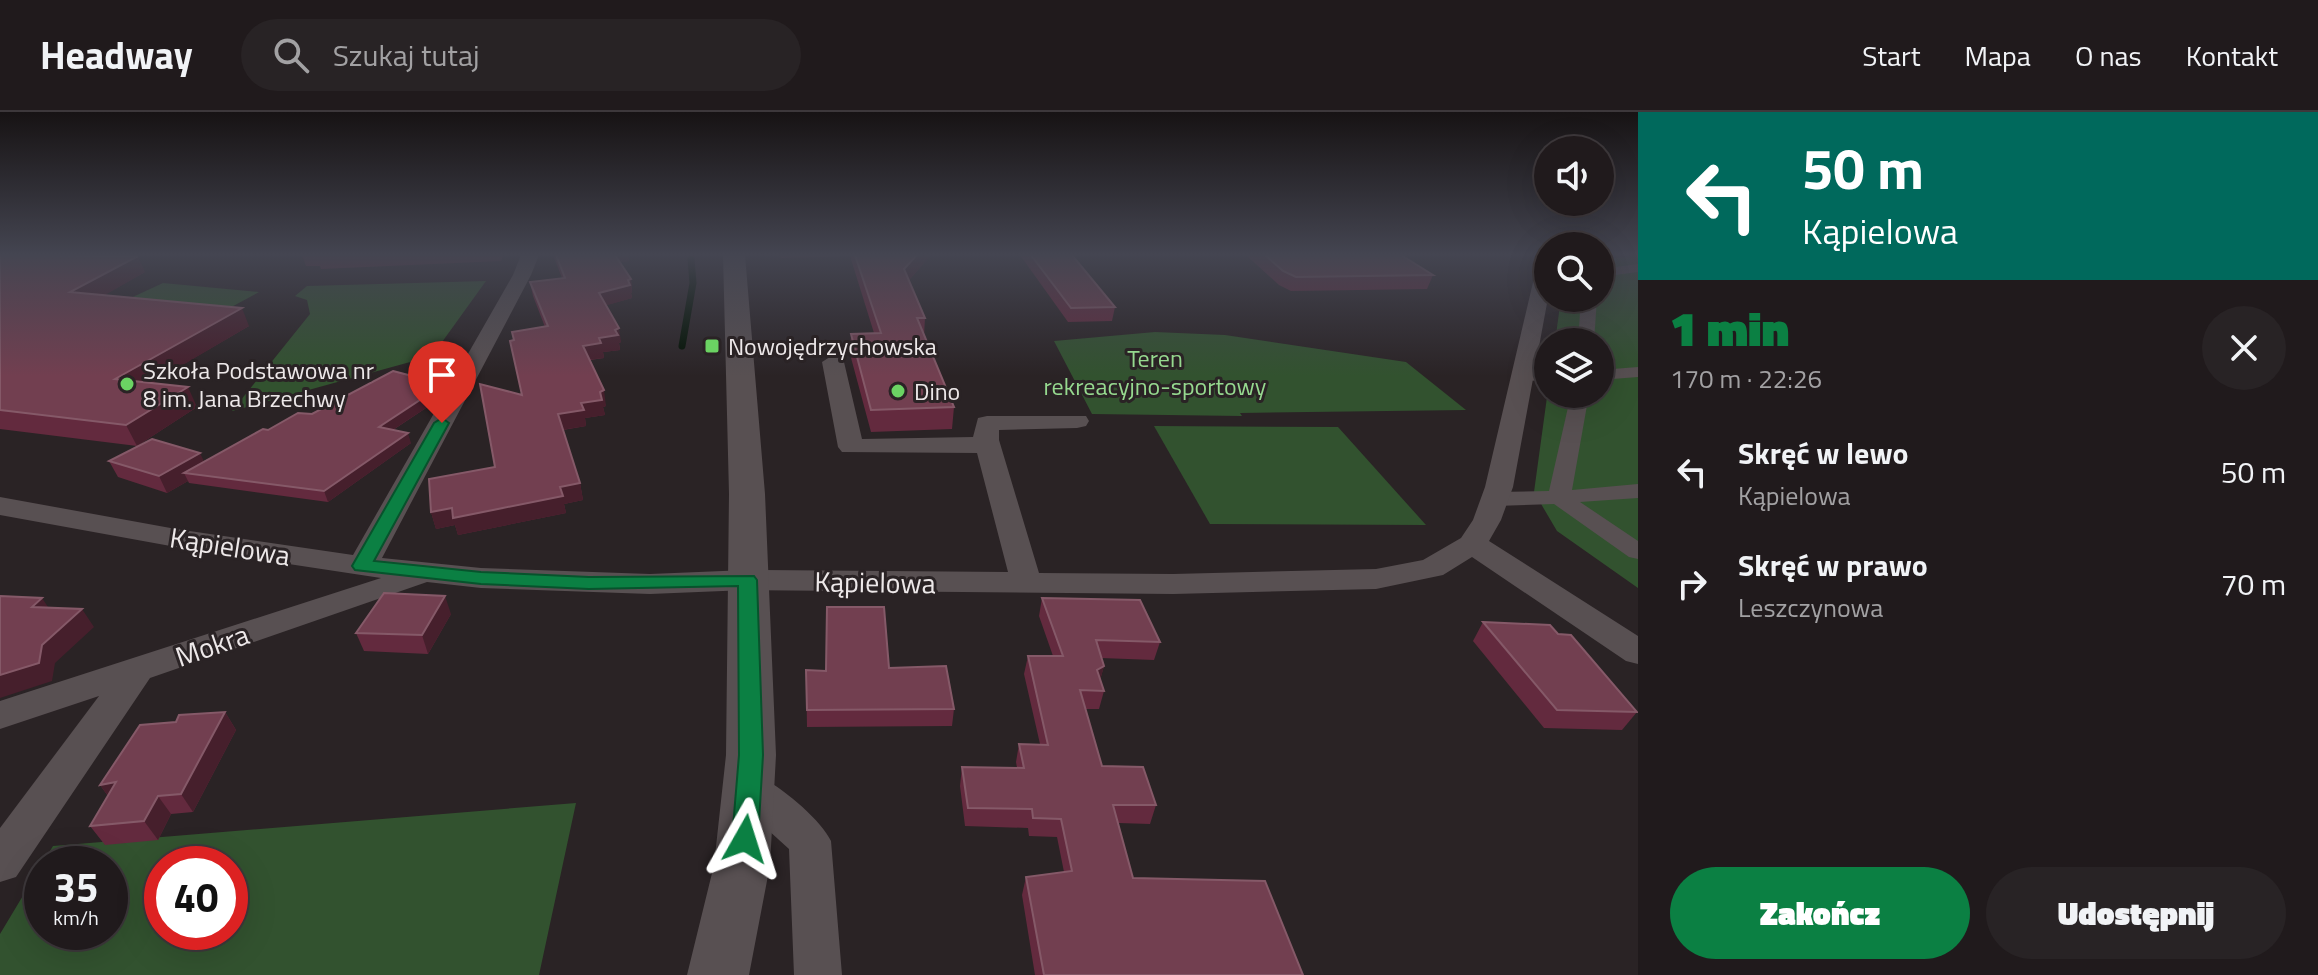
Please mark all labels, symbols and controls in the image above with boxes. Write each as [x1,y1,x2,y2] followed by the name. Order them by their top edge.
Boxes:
[241,19,801,91] search box
[40,26,193,84] text: Headway
[333,32,479,78] text: Szukaj tutaj
[269,33,313,77] icon: search
[1862,34,1921,77] text: Start
[1965,34,2031,77] text: Mapa
[2075,34,2142,77] text: O nas
[2186,34,2278,77] text: Kontakt
[1802,126,1924,211] text: 50 m
[1534,136,1614,408] map controls
[1534,136,1614,216] button: sound
[1670,144,1774,248] icon: left
[1802,203,1958,258] text: Kąpielowa
[1534,232,1614,312] button: search
[1670,292,1789,365] text: 1 min
[2202,306,2286,390] button: close
[728,328,937,364] place label: Nowojędrzychowska
[1534,328,1614,408] button: layers
[703,337,721,355] marker: Nowojędrzychowska
[1044,340,1267,404] park label: Teren rekreacyjno-sportowy
[408,341,476,423] pin
[143,352,374,416] place label: Szkoła Podstawowa nr 8 im. Jana Brzechwy
[420,353,464,397] icon: arrive
[1670,359,1822,398] text: 170 m · 22:26
[914,373,960,409] place label: Dino
[118,375,136,393] marker: Szkoła Podstawowa nr 8 im. Jana Brzechwy
[889,382,907,400] marker: Dino
[1738,430,1909,476] text: Skręć w lewo
[2221,449,2286,495] text: 50 m
[1670,450,1714,494] icon: left
[1738,476,1851,515] text: Kąpielowa
[167,515,293,577] street label: Kąpielowa
[1738,542,1928,588] text: Skręć w prawo
[814,559,936,605] street label: Kąpielowa
[2221,561,2286,607] text: 70 m
[1670,562,1714,606] icon: right
[1738,588,1883,627] text: Leszczynowa
[169,612,255,678] street label: Mokra
[703,797,787,881] position arrow
[144,846,248,950] speed limit sign: 40
[54,857,98,918] text: 35
[1670,867,1970,959] button: Zakończ
[1986,867,2286,959] button: Udostępnij
[53,902,99,933] text: km/h

